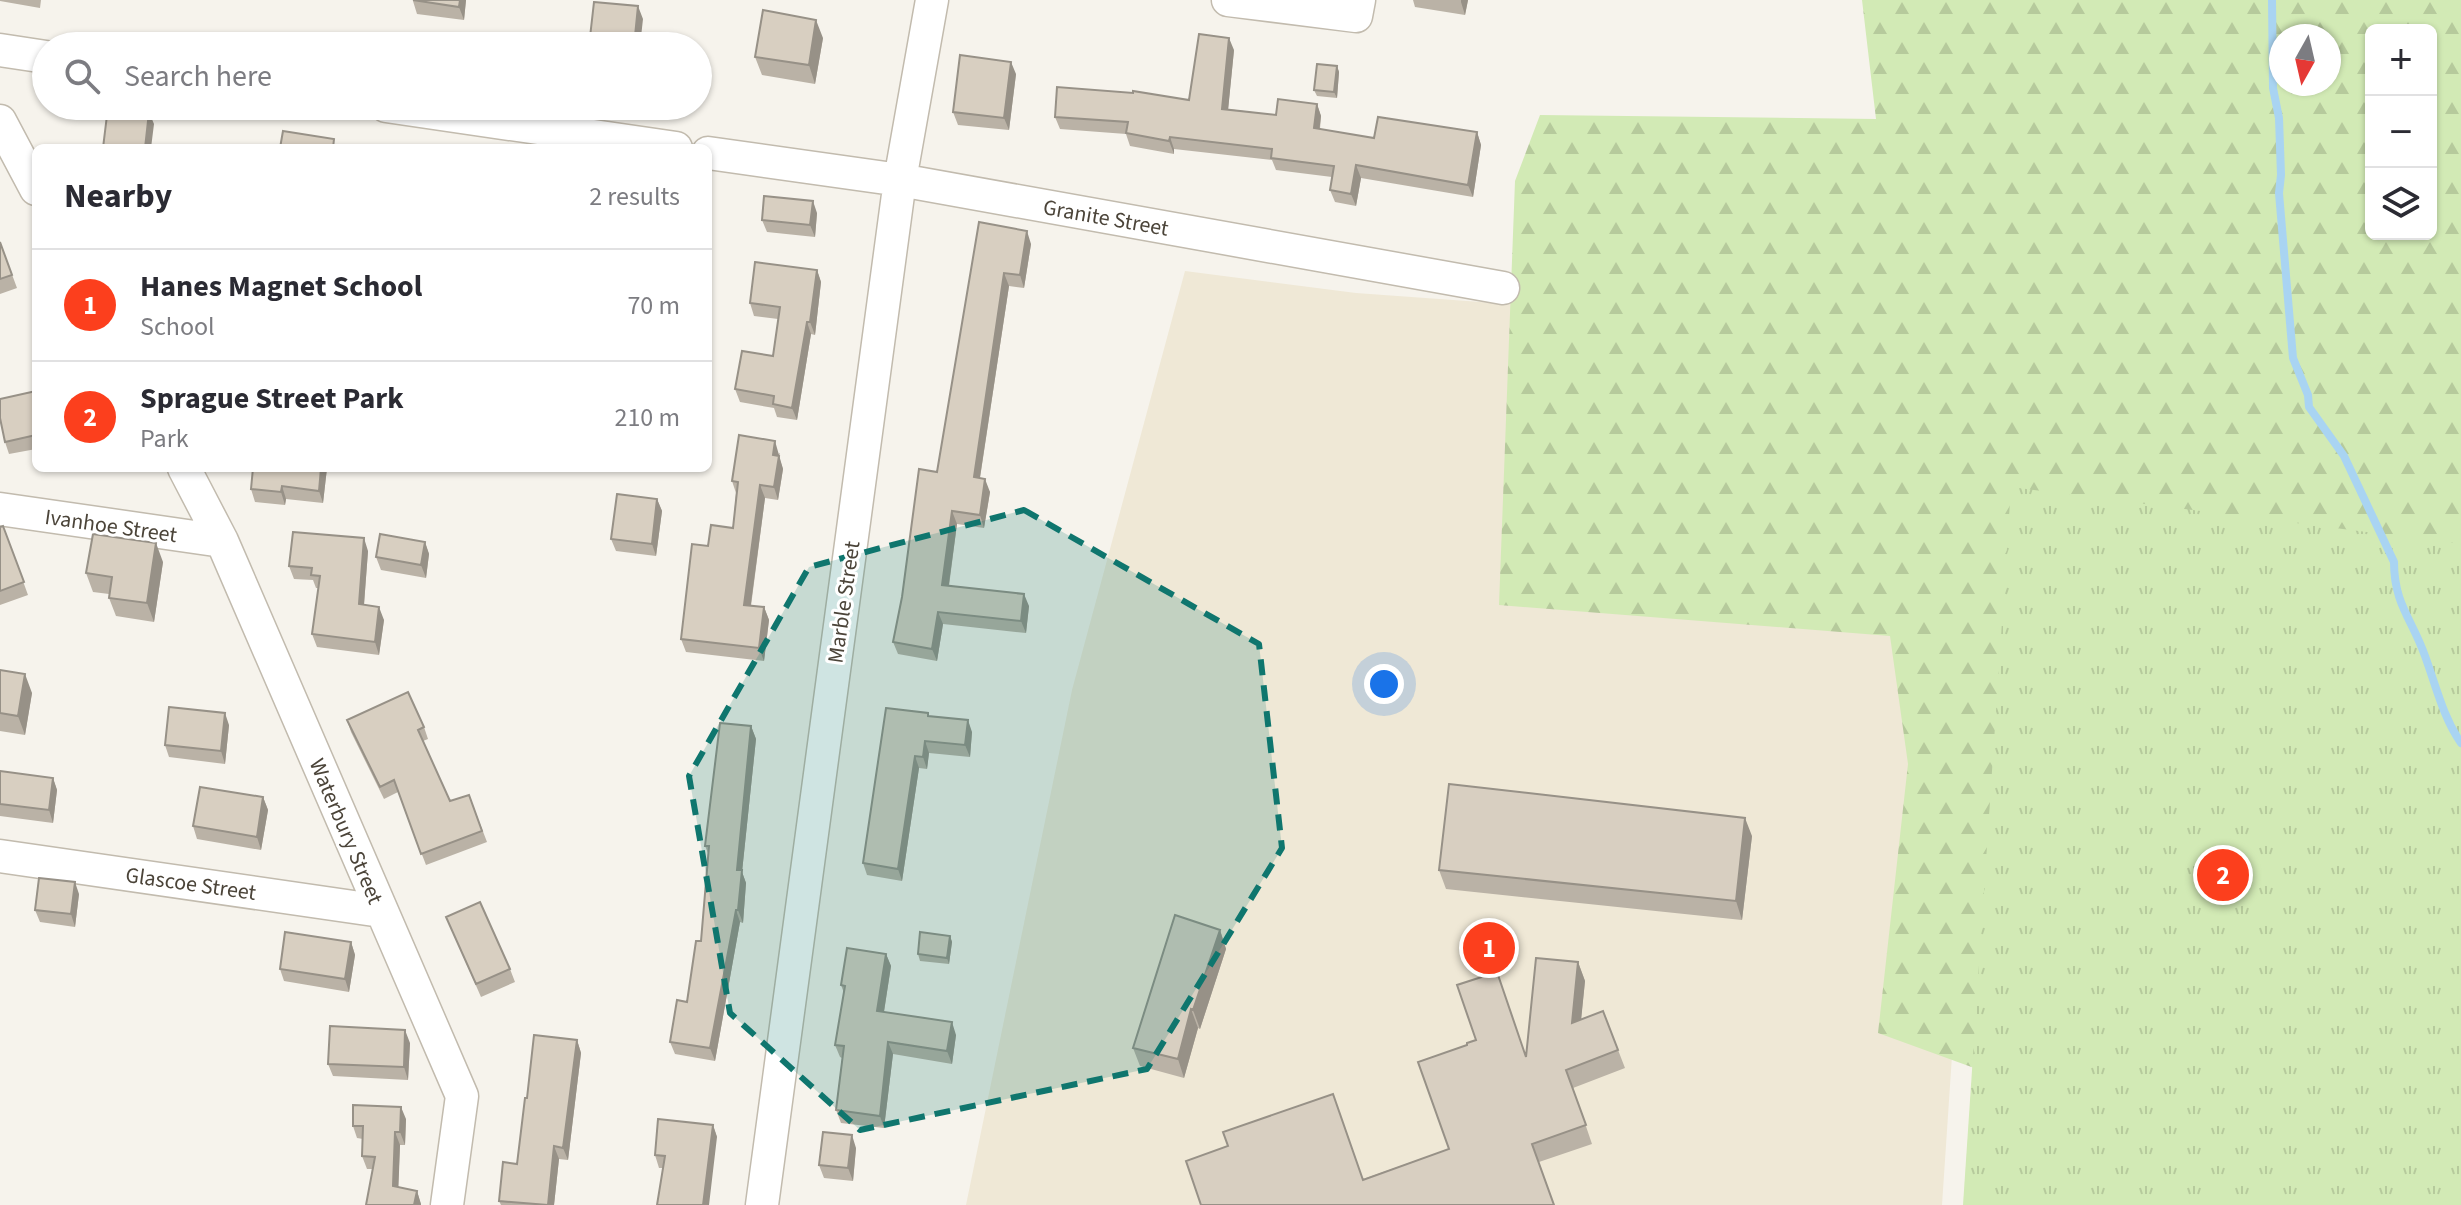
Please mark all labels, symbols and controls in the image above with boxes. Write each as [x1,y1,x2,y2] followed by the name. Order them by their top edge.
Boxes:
[2269,24,2341,96] north arrow
[2365,24,2437,240] map controls
[2365,24,2437,96] button: +
[32,32,712,120] search box
[60,54,104,98] icon: search
[124,55,272,98] text: Search here
[2365,96,2437,168] button: −
[2365,168,2437,240] button: layers
[64,172,172,221] text: Nearby
[589,178,680,215] text: 2 results
[1041,191,1172,245] street label: Granite Street
[140,265,422,308] text: Hanes Magnet School
[83,287,97,324] text: 1
[627,287,680,324] text: 70 m
[140,308,215,345] text: School
[140,377,404,420] text: Sprague Street Park
[83,399,97,436] text: 2
[614,399,680,436] text: 210 m
[140,420,189,457] text: Park
[43,501,180,551] street label: Ivanhoe Street
[820,538,868,665] street label: Marble Street
[1364,664,1404,704] your location
[301,754,391,910] street label: Waterbury Street
[2197,845,2249,905] pin: 2
[124,859,259,909] street label: Glascoe Street
[1463,918,1515,978] pin: 1

